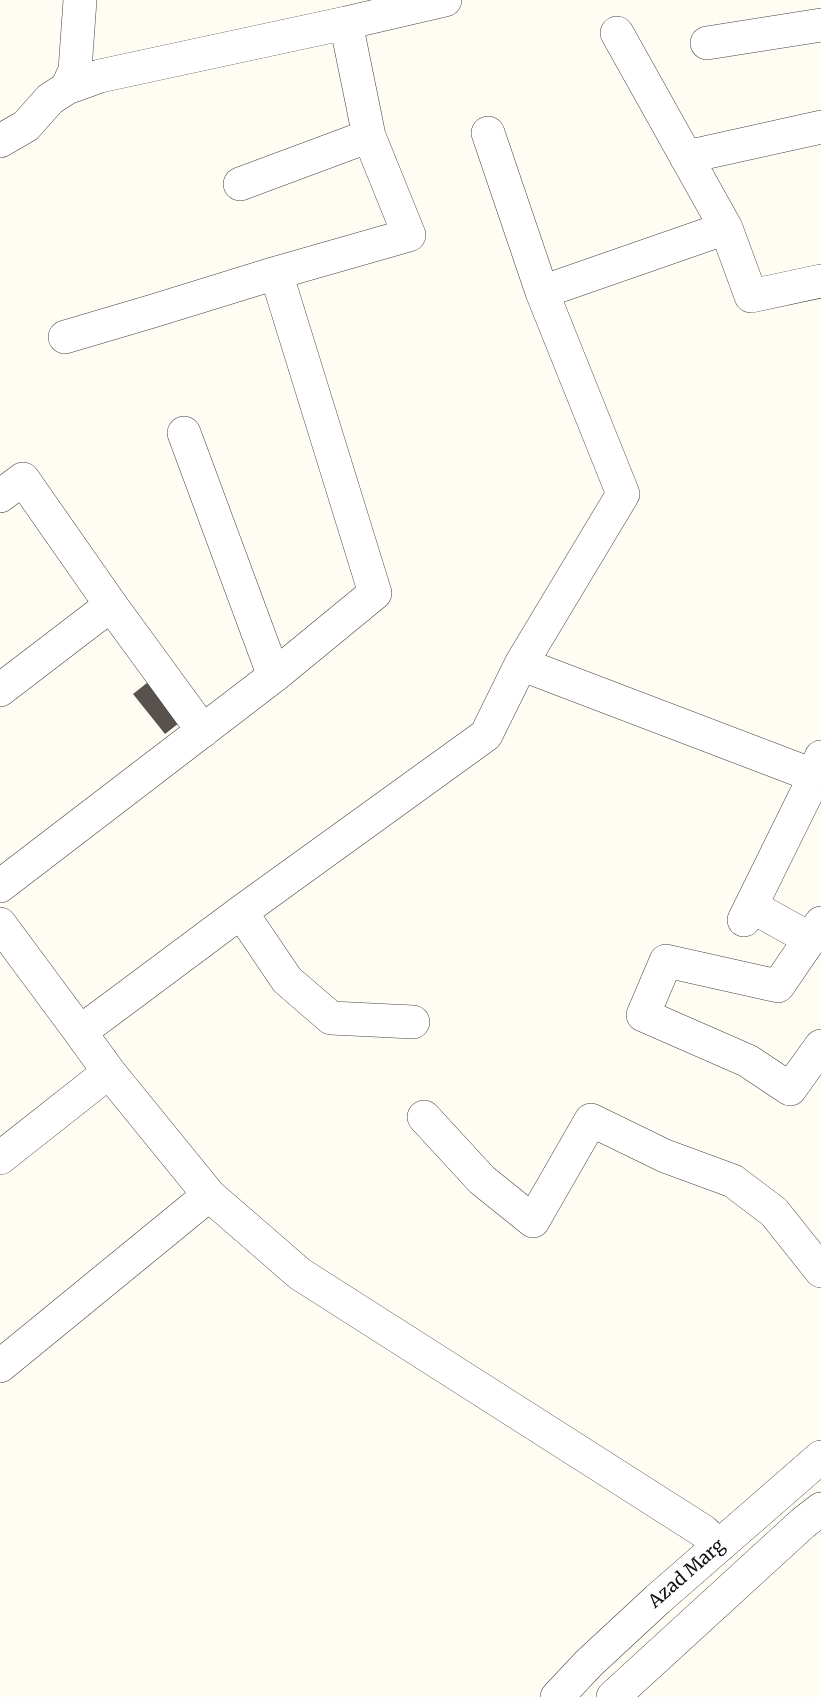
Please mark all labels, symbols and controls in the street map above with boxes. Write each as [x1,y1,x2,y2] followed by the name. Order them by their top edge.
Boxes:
[644,1535,730,1613] street label: Azad Marg

